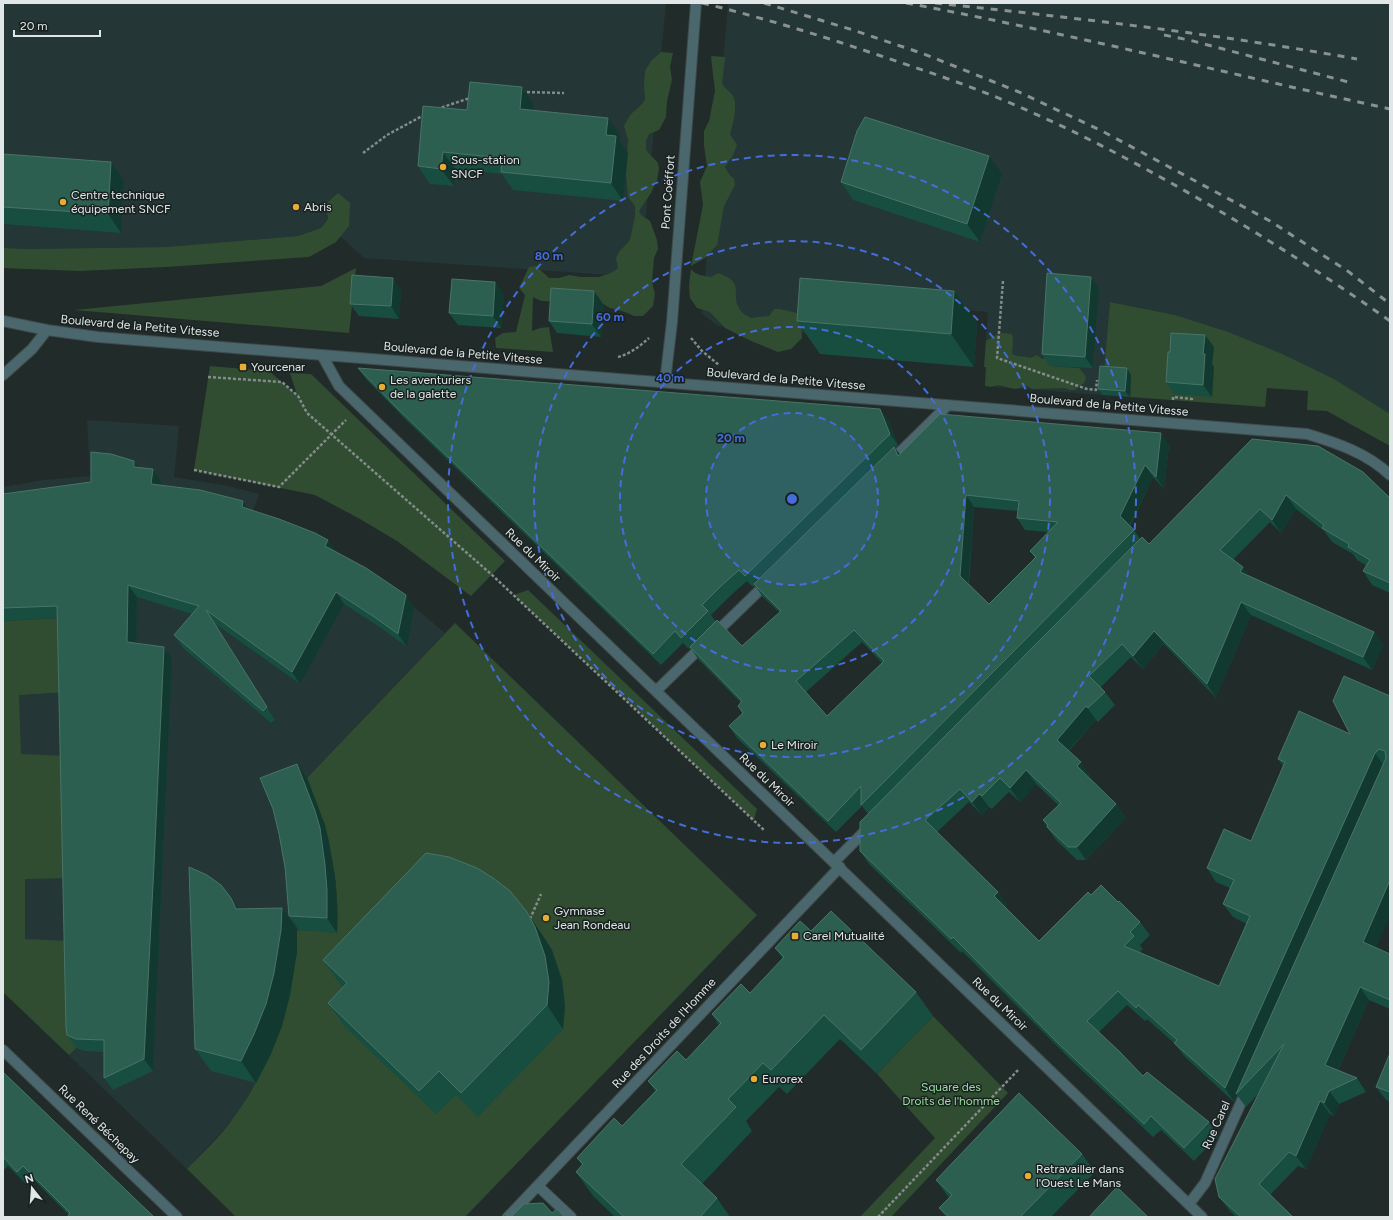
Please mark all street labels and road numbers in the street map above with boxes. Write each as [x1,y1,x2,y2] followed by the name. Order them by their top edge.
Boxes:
[658,154,678,230] street label: Pont Coëffort
[60,312,220,340] street label: Boulevard de la Petite Vitesse
[383,339,543,367] street label: Boulevard de la Petite Vitesse
[706,365,866,393] street label: Boulevard de la Petite Vitesse
[1029,391,1189,419] street label: Boulevard de la Petite Vitesse
[503,525,563,585] street label: Rue du Miroir
[737,750,797,810] street label: Rue du Miroir
[970,974,1030,1034] street label: Rue du Miroir
[609,975,719,1091] street label: Rue des Droits de l'Homme
[56,1082,143,1167] street label: Rue René Béchepay
[1199,1099,1233,1151] street label: Rue Carel

